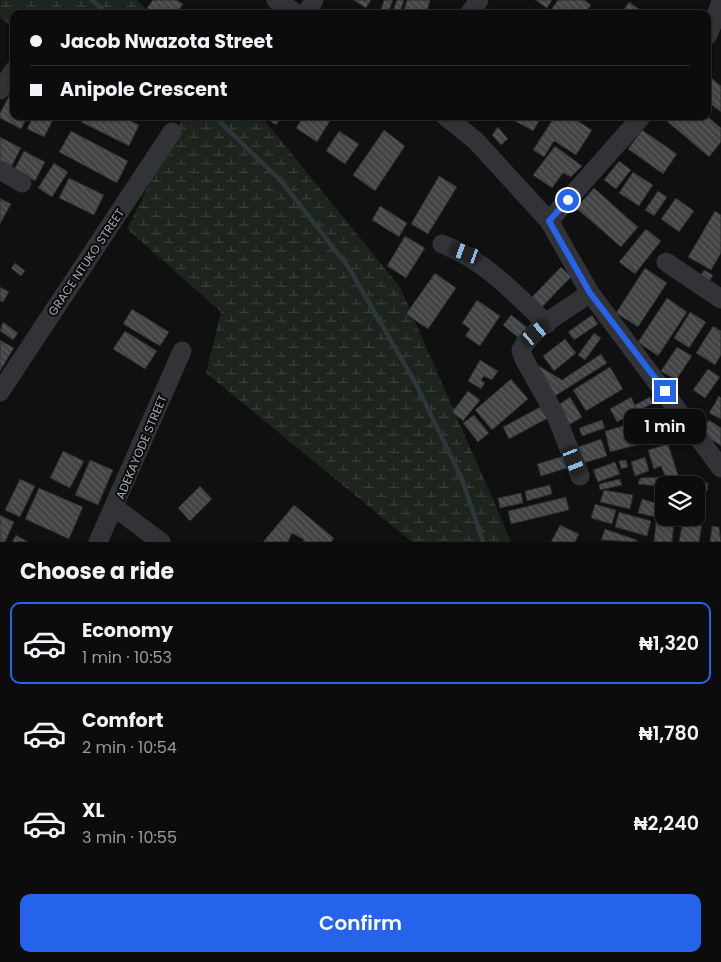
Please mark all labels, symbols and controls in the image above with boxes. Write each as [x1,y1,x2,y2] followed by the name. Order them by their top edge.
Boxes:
[60,28,273,55] text: Jacob Nwazota Street
[60,76,227,103] text: Anipole Crescent
[557,189,579,211] route start
[44,205,129,319] street label: GRACE NTUKO STREET
[449,241,482,265] car
[519,318,552,348] car
[654,380,676,402] route end
[111,392,171,502] street label: ADEKAYODE STREET
[624,408,706,444] callout: 1 min
[644,415,686,438] text: 1 min
[561,444,586,478] car
[655,476,705,526] map controls
[655,476,705,526] button: layers
[20,556,174,587] text: Choose a ride
[82,617,173,644] text: Economy
[22,621,67,666] icon: car
[639,630,699,657] text: ₦1,320
[82,646,172,669] text: 1 min · 10:53
[82,707,164,734] text: Comfort
[22,711,67,756] icon: car
[639,720,699,747] text: ₦1,780
[82,736,177,759] text: 2 min · 10:54
[82,797,105,824] text: XL
[22,801,67,846] icon: car
[634,810,699,837] text: ₦2,240
[82,826,177,849] text: 3 min · 10:55
[20,894,701,952] button: Confirm

